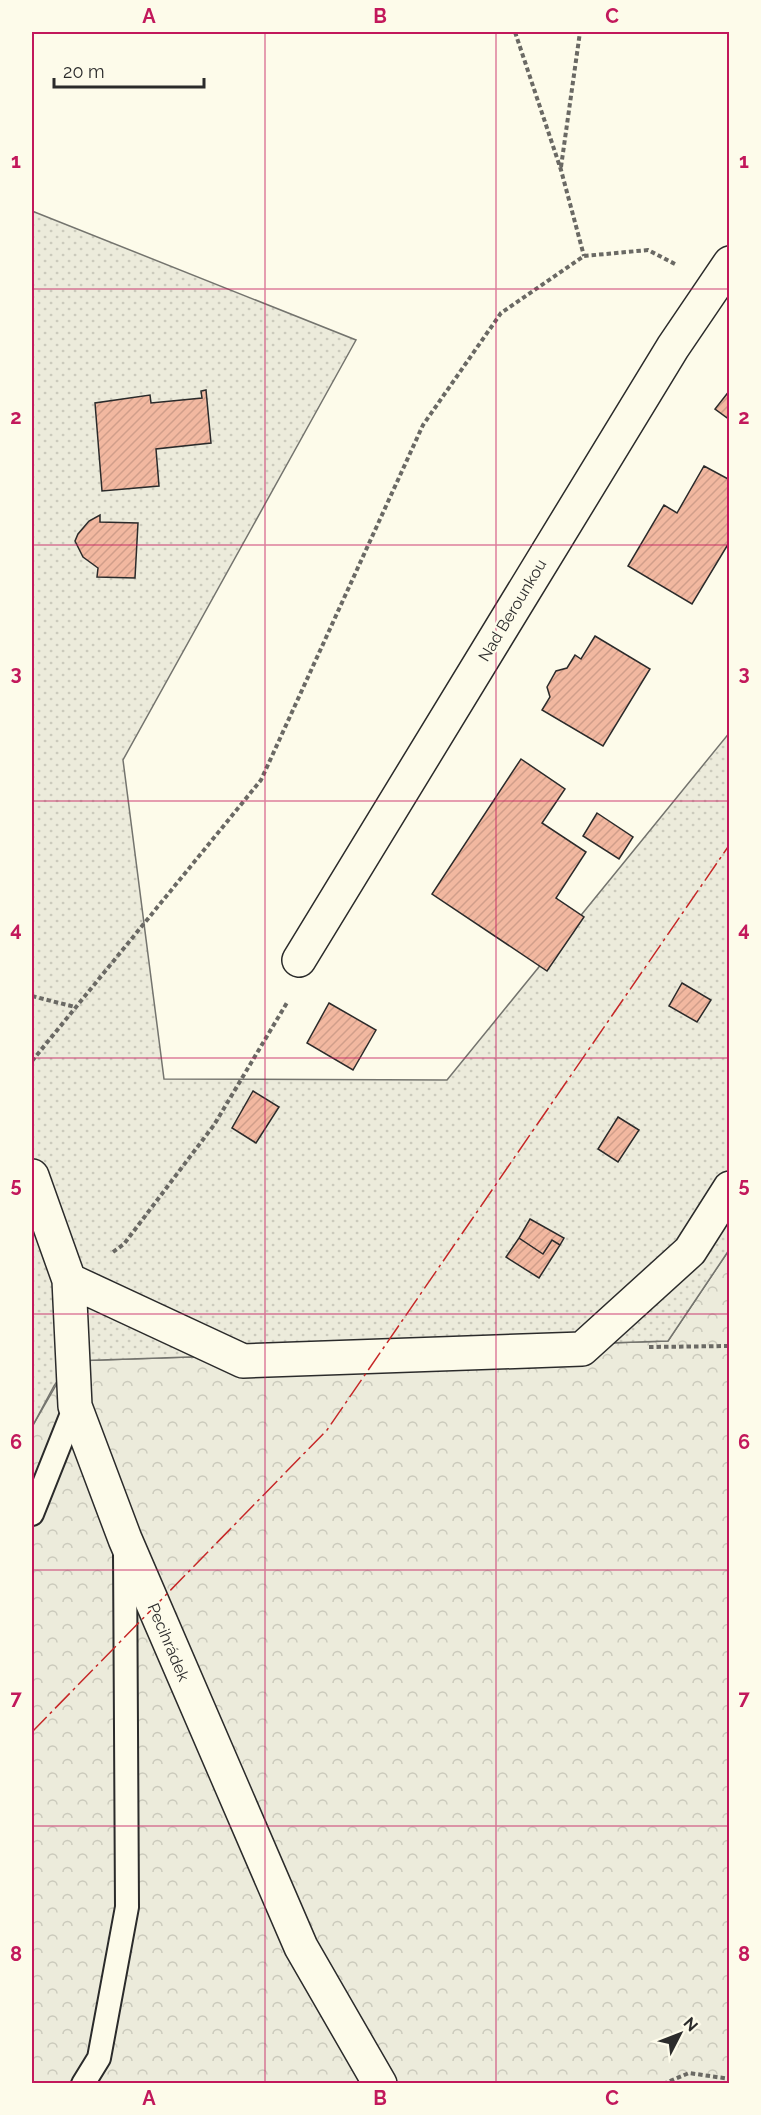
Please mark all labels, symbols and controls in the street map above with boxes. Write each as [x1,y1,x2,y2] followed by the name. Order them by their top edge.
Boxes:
[142,4,156,28] text: A
[373,4,387,28] text: B
[605,4,619,28] text: C
[54,51,204,89] scale bar
[63,61,105,82] text: 20 m
[11,149,21,173] text: 1
[739,149,749,173] text: 1
[10,405,22,429] text: 2
[738,405,750,429] text: 2
[474,556,550,665] street label: Nad Berounkou
[10,661,22,685] text: 3
[738,661,750,685] text: 3
[10,917,22,941] text: 4
[738,917,750,941] text: 4
[10,1173,22,1197] text: 5
[738,1173,750,1197] text: 5
[10,1430,22,1454] text: 6
[738,1430,750,1454] text: 6
[144,1600,194,1685] street label: Pecihrádek
[10,1686,22,1710] text: 7
[738,1686,750,1710] text: 7
[10,1942,22,1966] text: 8
[738,1942,750,1966] text: 8
[650,2004,710,2064] north arrow
[680,2013,702,2035] text: N
[142,2086,156,2110] text: A
[373,2086,387,2110] text: B
[605,2086,619,2110] text: C

